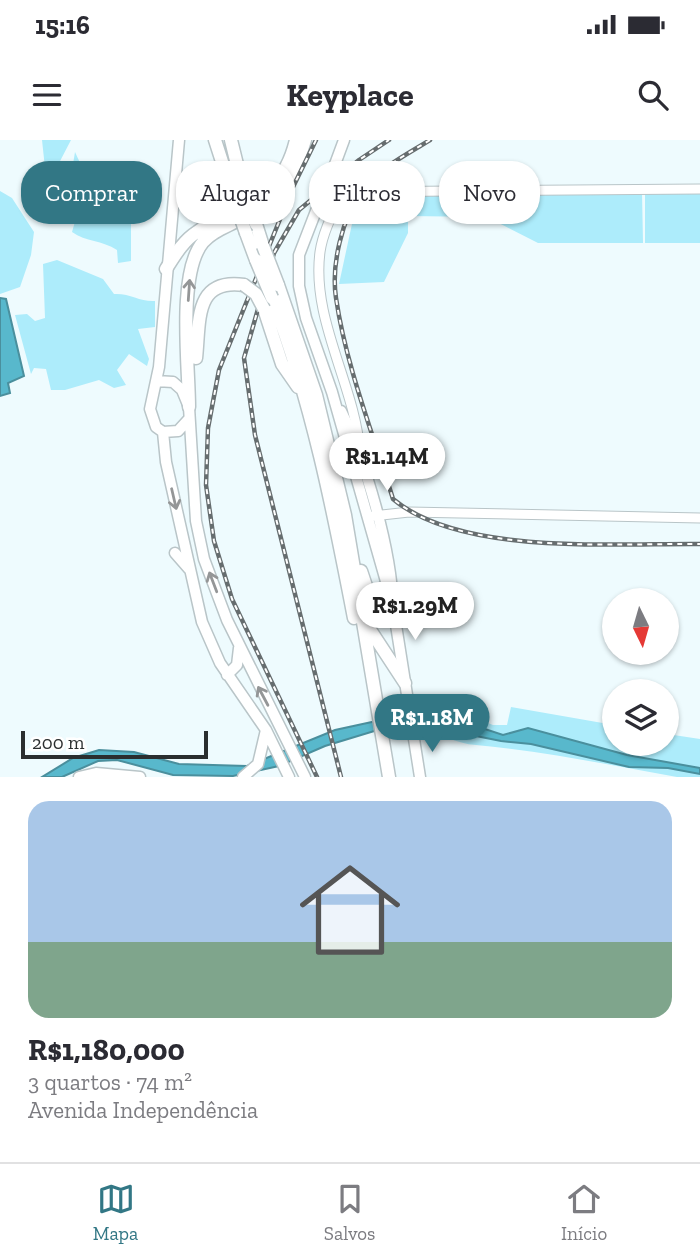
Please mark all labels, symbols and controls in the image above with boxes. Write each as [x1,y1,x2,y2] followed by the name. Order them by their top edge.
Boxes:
[35,9,90,41] text: 15:16
[28,76,66,114] icon: menu
[286,76,414,114] text: Keyplace
[634,76,672,114] icon: search
[21,161,162,224] chip: Comprar
[176,161,295,224] chip: Alugar
[309,161,425,224] chip: Filtros
[439,161,540,224] chip: Novo
[183,279,196,302] one-way arrow
[322,434,452,493] pin: R$1.14M
[345,442,429,470] text: R$1.14M
[168,487,182,510] one-way arrow
[205,572,218,594] one-way arrow
[350,582,480,642] pin: R$1.29M
[602,588,679,665] north arrow
[602,588,679,756] map controls
[372,591,458,619] text: R$1.29M
[602,679,679,756] button: layers
[256,686,270,707] one-way arrow
[367,694,497,754] pin: R$1.18M
[391,703,473,731] text: R$1.18M
[21,728,208,760] scale bar
[32,731,84,754] text: 200 m
[287,847,413,973] icon: home
[28,1032,185,1068] text: R$1,180,000
[28,1068,192,1096] text: 3 quartos · 74 m²
[28,1096,258,1124] text: Avenida Independência
[93,1180,138,1245] tab: Mapa
[324,1180,375,1245] tab: Salvos
[561,1180,607,1245] tab: Início

